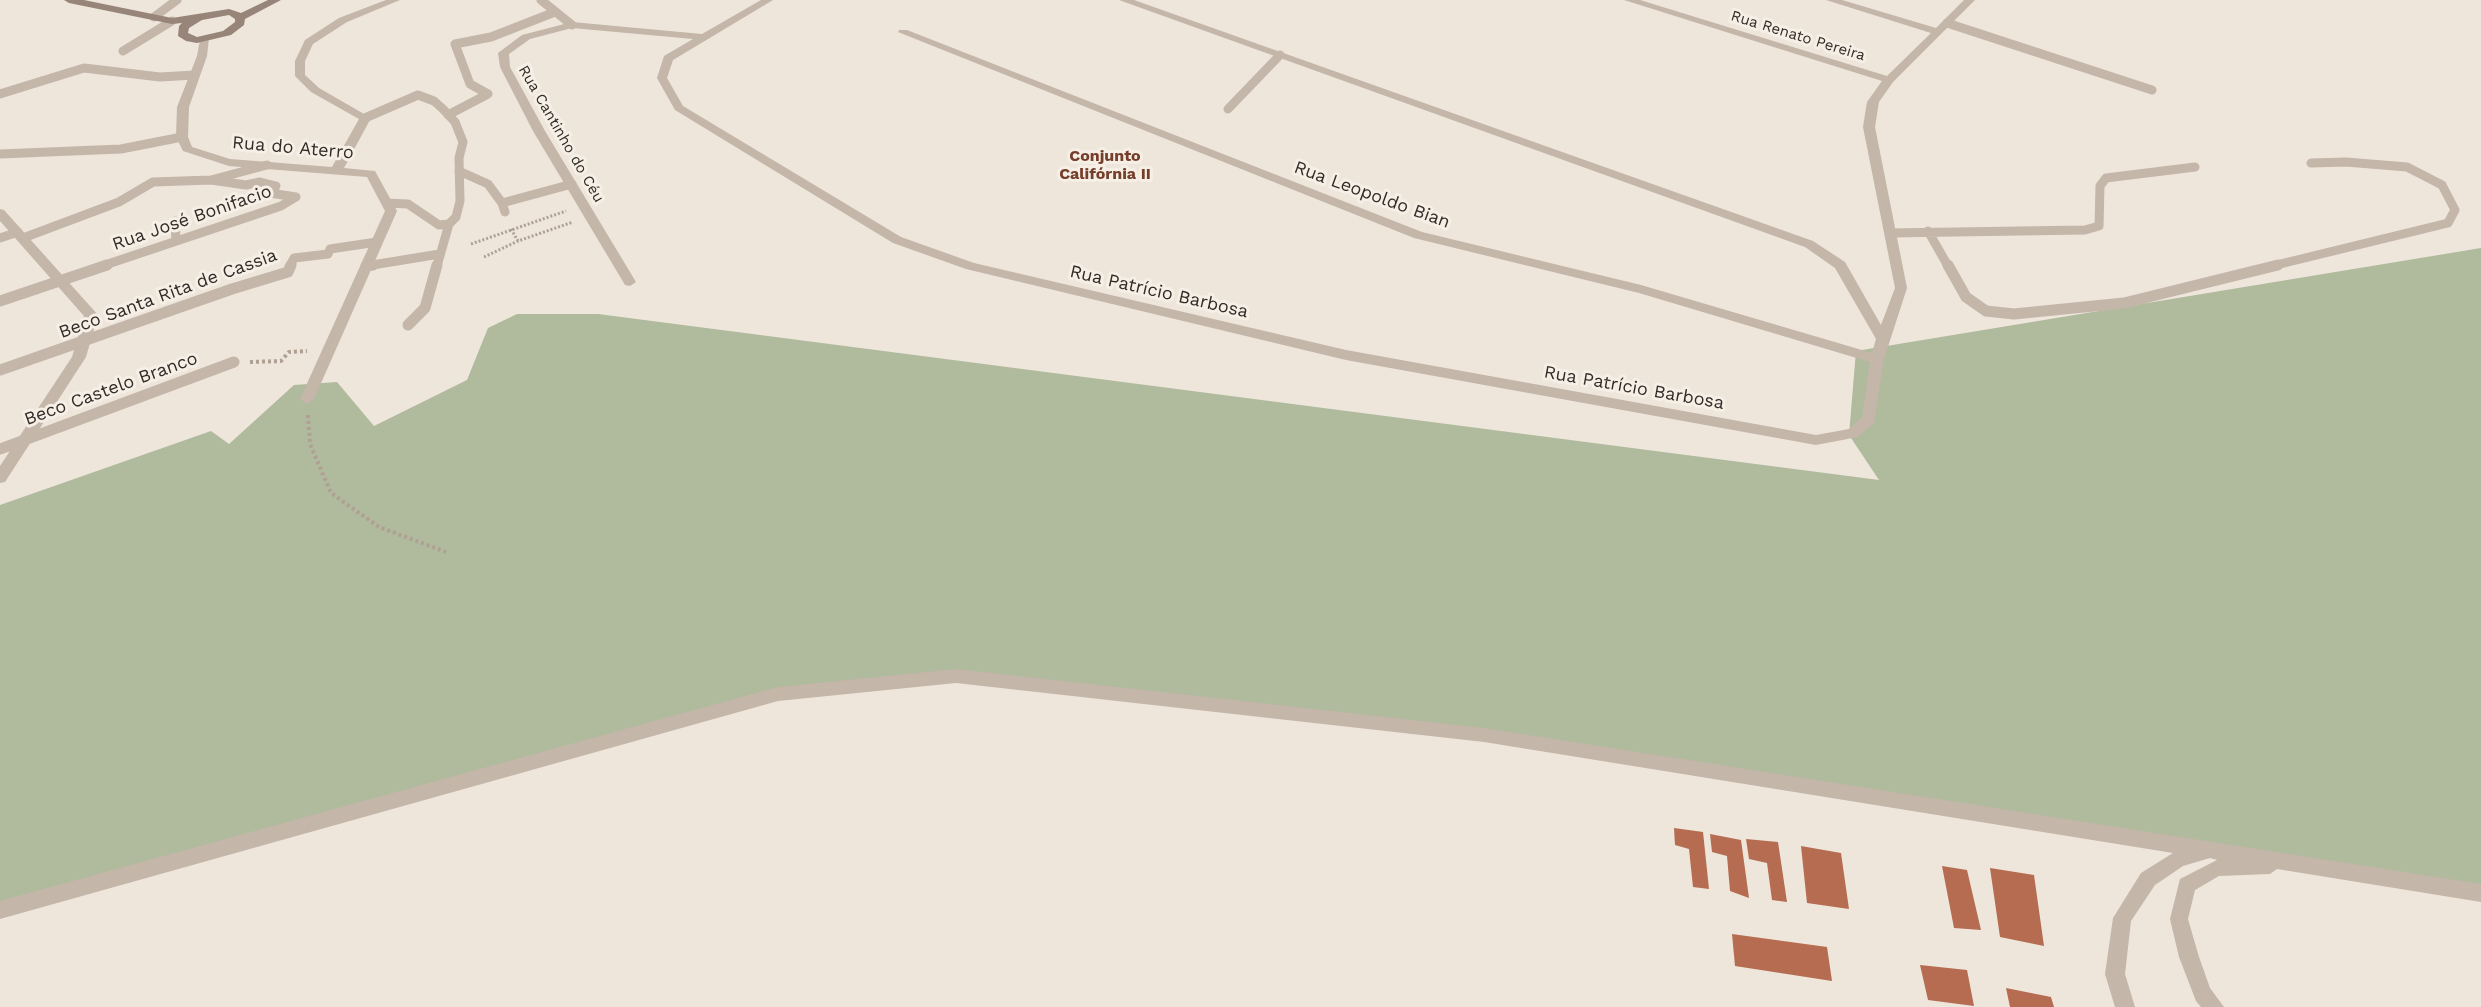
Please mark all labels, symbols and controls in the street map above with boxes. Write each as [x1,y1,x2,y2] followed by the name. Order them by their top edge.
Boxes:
[1729,7,1867,65] street label: Rua Renato Pereira
[514,62,608,206] street label: Rua Cantinho do Céu
[231,132,355,164] street label: Rua do Aterro
[1059,146,1151,184] district label: Conjunto Califórnia II
[1291,157,1453,233] street label: Rua Leopoldo Bian
[110,181,274,255] street label: Rua José Bonifacio
[56,244,280,344] street label: Beco Santa Rita de Cassia
[1068,261,1250,323] street label: Rua Patrício Barbosa
[22,348,200,430] street label: Beco Castelo Branco
[1542,362,1726,414] street label: Rua Patrício Barbosa

